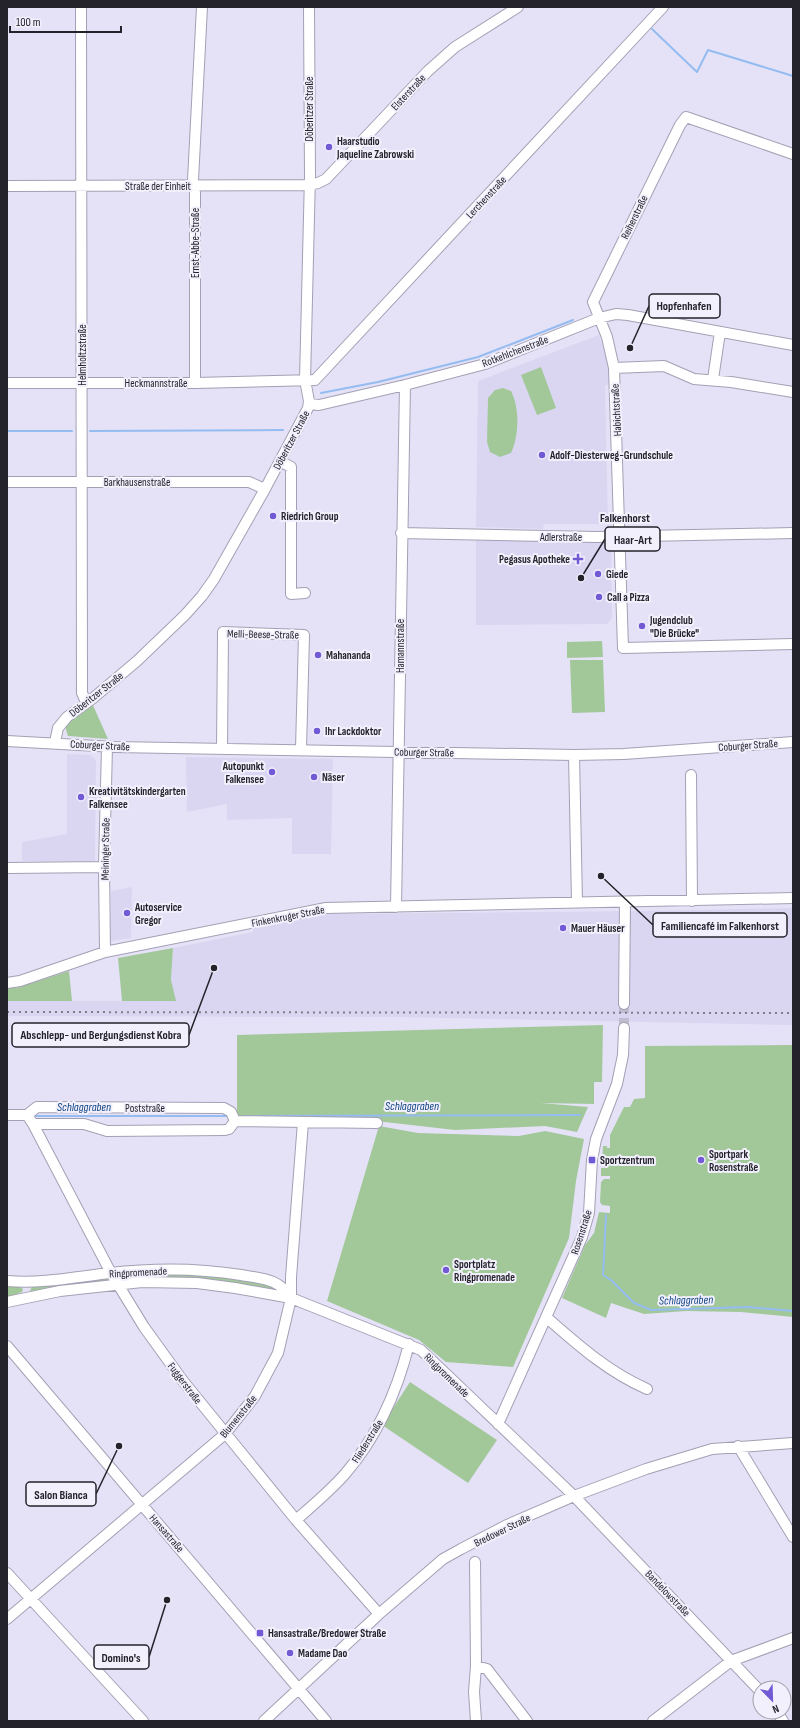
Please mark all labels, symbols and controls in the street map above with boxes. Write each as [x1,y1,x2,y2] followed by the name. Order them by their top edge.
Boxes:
[10,8,121,34] scale bar
[16,15,41,30] text: 100 m
[388,72,428,113] street label: Elsterstraße
[303,76,316,142] street label: Döberitzer Straße
[336,135,414,161] place label: Haarstudio Jaqueline Zabrowski
[324,142,334,152] marker: Haarstudio Jaqueline Zabrowski
[463,173,509,221] street label: Lerchenstraße
[125,180,192,193] street label: Straße der Einheit
[618,193,651,241] street label: Reiherstraße
[189,208,202,278] street label: Ernst-Abbe-Straße
[649,294,720,318] callout: Hopfenhafen
[656,299,712,314] text: Hopfenhafen
[76,324,89,386] street label: Helmholtzstraße
[480,333,550,370] street label: Rotkehlchenstraße
[125,377,187,390] street label: Heckmannstraße
[609,383,624,437] street label: Habichtstraße
[270,408,312,472] street label: Döberitzer Straße
[549,449,673,462] place label: Adolf-Diesterweg-Grundschule
[537,450,547,460] marker: Adolf-Diesterweg-Grundschule
[104,476,170,489] street label: Barkhausenstraße
[281,510,339,523] place label: Riedrich Group
[268,511,278,521] marker: Riedrich Group
[600,511,650,526] district label: Falkenhorst
[605,527,660,551] callout: Haar-Art
[539,531,582,544] street label: Adlerstraße
[614,533,652,548] text: Haar-Art
[499,553,570,566] place label: Pegasus Apotheke
[573,554,583,564] marker: Pegasus Apotheke
[606,568,629,581] place label: Giede
[593,569,603,579] marker: Giede
[607,591,650,604] place label: Call a Pizza
[594,592,604,602] marker: Call a Pizza
[649,614,699,640] place label: Jugendclub "Die Brücke"
[394,619,407,673] street label: Hamannstraße
[637,621,647,631] marker: Jugendclub "Die Brücke"
[227,627,299,642] street label: Melli-Beese-Straße
[326,649,371,662] place label: Mahananda
[313,650,323,660] marker: Mahananda
[67,669,126,720] street label: Döberitzer Straße
[325,725,382,738] place label: Ihr Lackdoktor
[312,726,322,736] marker: Ihr Lackdoktor
[70,737,130,754] street label: Coburger Straße
[718,737,778,754] street label: Coburger Straße
[394,745,454,760] street label: Coburger Straße
[222,760,264,786] place label: Autopunkt Falkensee
[267,767,277,777] marker: Autopunkt Falkensee
[322,771,345,784] place label: Näser
[309,772,319,782] marker: Näser
[89,785,186,811] place label: Kreativitätskindergarten Falkensee
[76,792,86,802] marker: Kreativitätskindergarten Falkensee
[98,818,113,880] street label: Meininger Straße
[134,901,182,927] place label: Autoservice Gregor
[250,903,326,930] street label: Finkenkruger Straße
[122,908,132,918] marker: Autoservice Gregor
[653,913,787,937] callout: Familiencafé im Falkenhorst
[661,919,779,934] text: Familiencafé im Falkenhorst
[571,922,625,935] place label: Mauer Häuser
[558,923,568,933] marker: Mauer Häuser
[12,1023,189,1047] callout: Abschlepp- und Bergungsdienst Kobra
[20,1028,182,1043] text: Abschlepp- und Bergungsdienst Kobra
[385,1099,439,1114] water label: Schlaggraben
[57,1100,111,1115] water label: Schlaggraben
[125,1102,165,1115] street label: Poststraße
[709,1148,759,1174] place label: Sportpark Rosenstraße
[600,1154,655,1167] place label: Sportzentrum
[587,1155,597,1165] marker: Sportzentrum
[696,1155,706,1165] marker: Sportpark Rosenstraße
[568,1208,595,1256] street label: Rosenstraße
[454,1258,515,1284] place label: Sportplatz Ringpromenade
[109,1264,167,1281] street label: Ringpromenade
[441,1265,451,1275] marker: Sportplatz Ringpromenade
[659,1293,713,1308] water label: Schlaggraben
[421,1351,472,1400] street label: Ringpromenade
[165,1360,204,1407] street label: Fuggerstraße
[217,1392,260,1440] street label: Blumenstraße
[349,1417,386,1465] street label: Fliederstraße
[26,1482,96,1506] callout: Salon Bianca
[34,1488,88,1503] text: Salon Bianca
[472,1511,533,1550] street label: Bredower Straße
[147,1512,187,1555] street label: Hansastraße
[642,1568,693,1619] street label: Bandelowstraße
[268,1627,387,1640] place label: Hansastraße/Bredower Straße
[255,1628,265,1638] marker: Hansastraße/Bredower Straße
[94,1645,149,1669] callout: Domino's
[298,1647,348,1660] place label: Madame Dao
[285,1648,295,1658] marker: Madame Dao
[101,1651,141,1666] text: Domino's
[752,1680,792,1720] north arrow
[770,1702,781,1716] text: N

